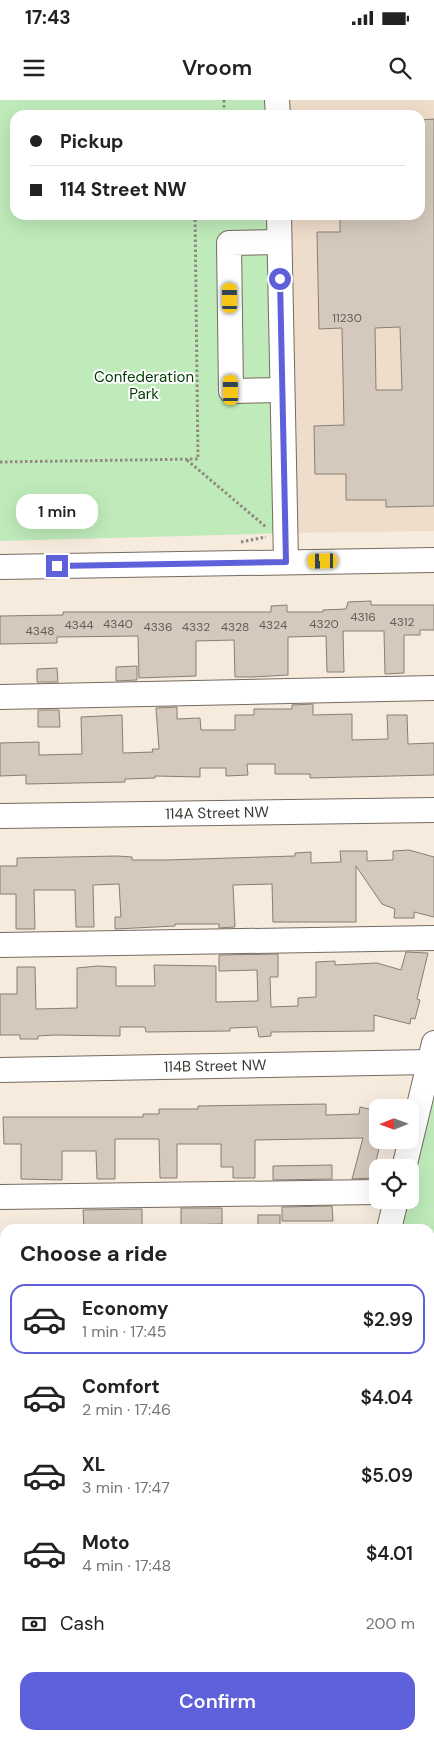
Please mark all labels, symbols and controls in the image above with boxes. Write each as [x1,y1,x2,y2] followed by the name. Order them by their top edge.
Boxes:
[25,5,71,30] text: 17:43
[182,53,252,82] text: Vroom
[20,54,48,82] icon: menu
[386,54,414,82] icon: search
[60,129,124,154] text: Pickup
[60,177,187,202] text: 114 Street NW
[269,268,291,290] route start
[222,283,237,313] car
[332,310,362,326] house number: 11230
[94,367,194,404] park label: Confederation Park
[223,375,238,405] car
[16,494,98,528] callout: 1 min
[38,501,76,522] text: 1 min
[307,553,338,569] car
[46,555,68,577] route end
[350,609,376,625] house number: 4316
[390,614,414,630] house number: 4312
[103,616,133,632] house number: 4340
[309,616,339,632] house number: 4320
[65,617,93,633] house number: 4344
[259,617,287,633] house number: 4324
[143,619,173,635] house number: 4336
[182,619,210,635] house number: 4332
[221,619,249,635] house number: 4328
[26,623,54,639] house number: 4348
[165,802,270,824] street label: 114A Street NW
[163,1055,267,1077] street label: 114B Street NW
[369,1099,419,1149] north arrow
[369,1099,419,1209] map controls
[369,1159,419,1209] button: locate
[20,1239,168,1268] text: Choose a ride
[82,1296,169,1321] text: Economy
[22,1297,67,1342] icon: car
[363,1307,413,1332] text: $2.99
[82,1321,166,1342] text: 1 min · 17:45
[82,1374,160,1399] text: Comfort
[22,1375,67,1420] icon: car
[360,1385,413,1410] text: $4.04
[82,1399,171,1420] text: 2 min · 17:46
[82,1452,105,1477] text: XL
[22,1453,67,1498] icon: car
[361,1463,413,1488] text: $5.09
[82,1477,170,1498] text: 3 min · 17:47
[82,1530,130,1555] text: Moto
[22,1531,67,1576] icon: car
[366,1541,413,1566] text: $4.01
[82,1555,171,1576] text: 4 min · 17:48
[20,1610,48,1638] icon: cash
[60,1611,104,1636] text: Cash
[366,1613,415,1634] text: 200 m
[20,1672,415,1730] button: Confirm

